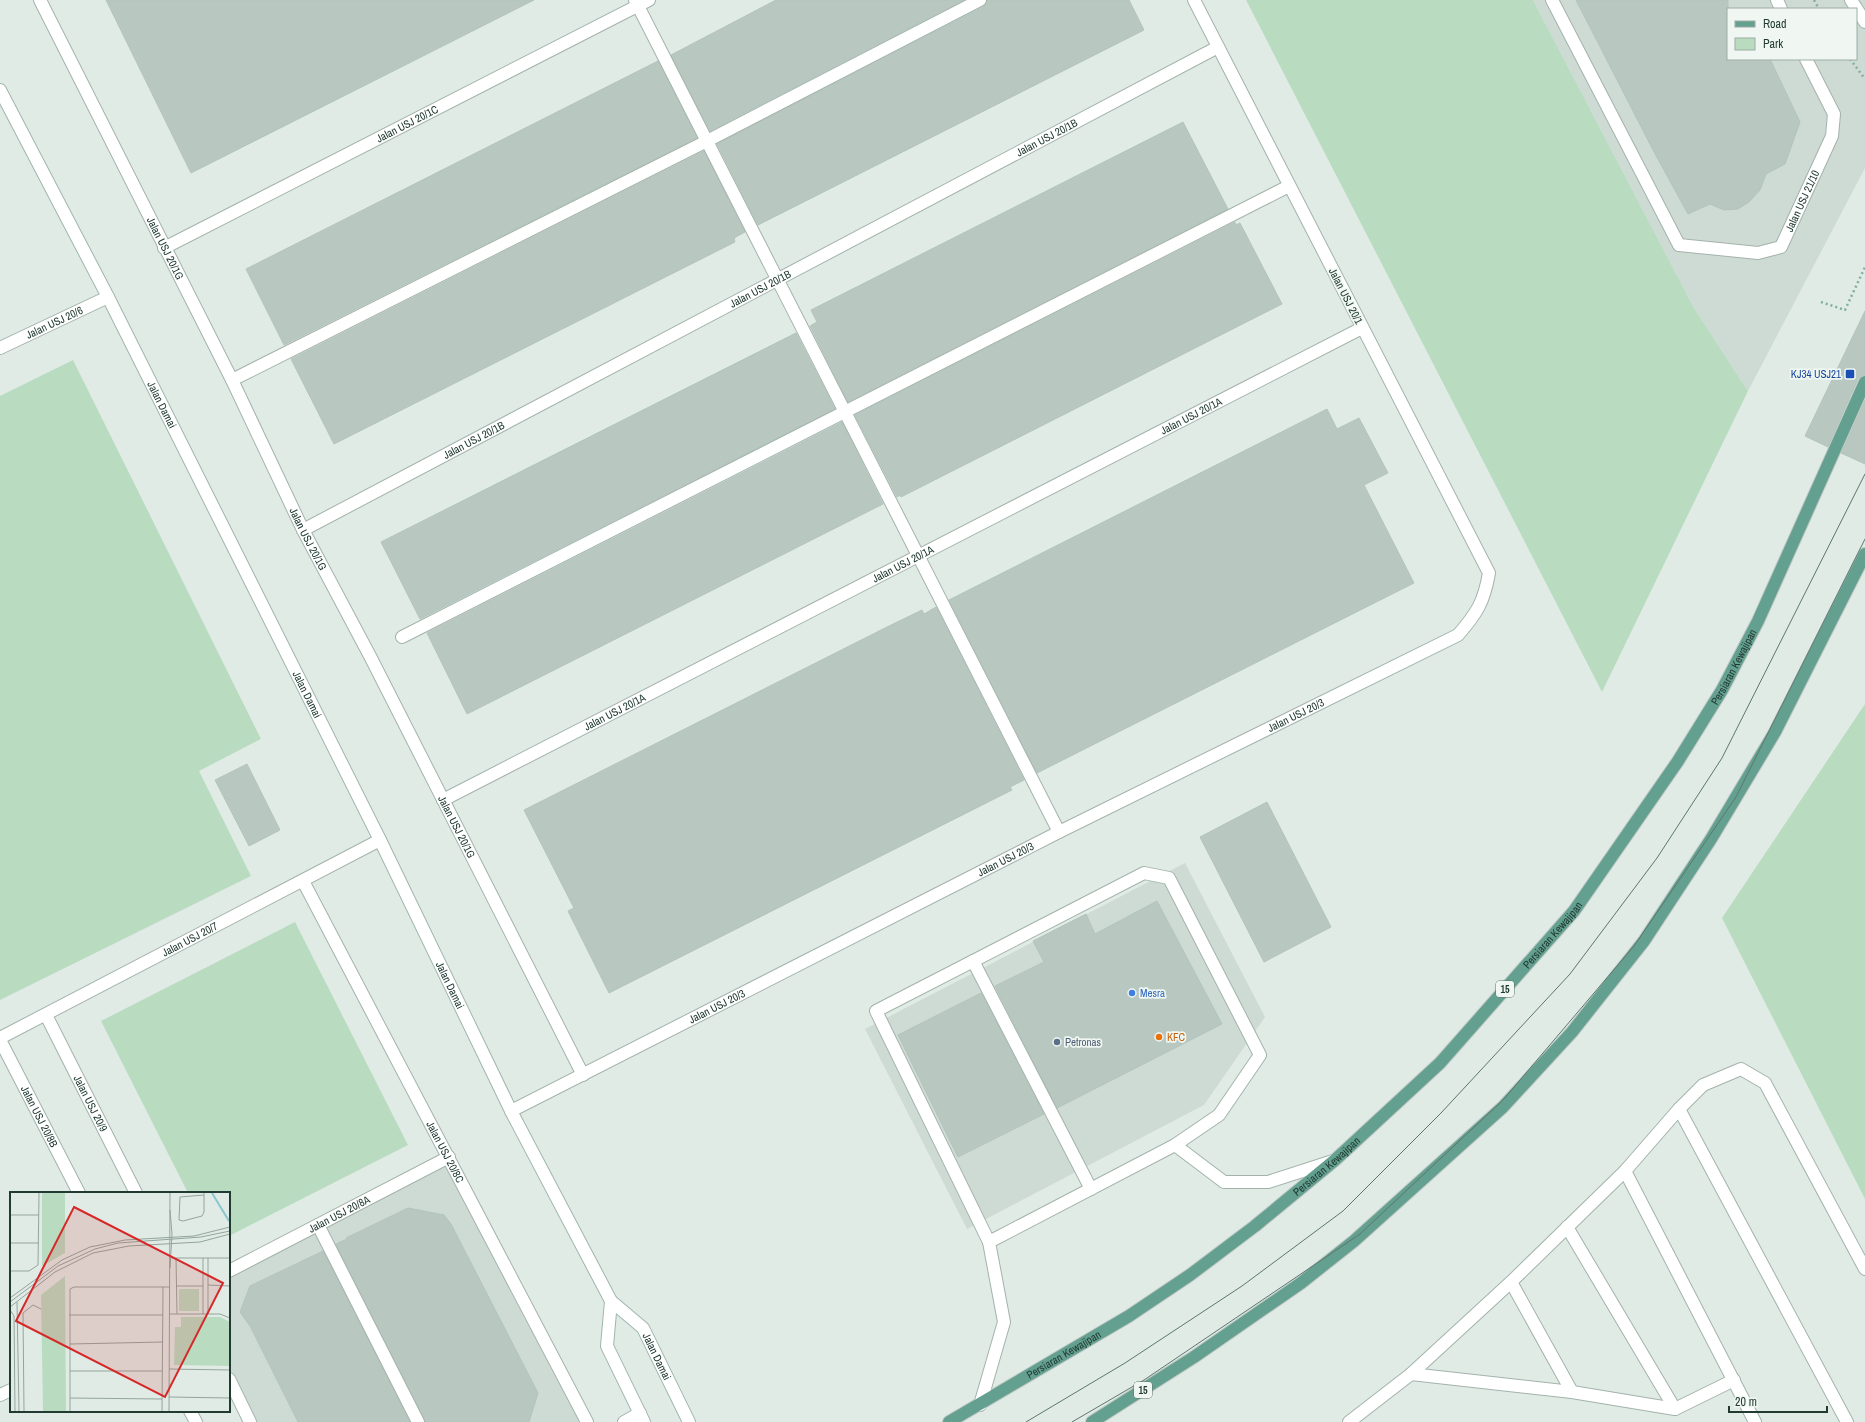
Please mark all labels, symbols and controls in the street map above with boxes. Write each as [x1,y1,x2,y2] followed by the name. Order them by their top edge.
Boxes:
[1727,8,1857,60] legend
[1763,16,1787,32] text: Road
[1763,36,1783,52] text: Park
[374,102,441,145] street label: Jalan USJ 20/1C
[1014,115,1080,159] street label: Jalan USJ 20/1B
[1782,168,1822,234] street label: Jalan USJ 21/10
[144,214,187,282] street label: Jalan USJ 20/1G
[1326,266,1366,326] street label: Jalan USJ 20/1
[727,267,793,311] street label: Jalan USJ 20/1B
[24,303,85,342] street label: Jalan USJ 20/6
[1791,367,1841,381] place label: KJ34 USJ21
[1844,368,1856,380] marker: KJ34 USJ21
[144,379,180,431] street label: Jalan Damai
[1158,394,1225,437] street label: Jalan USJ 20/1A
[441,418,507,462] street label: Jalan USJ 20/1B
[286,505,330,573] street label: Jalan USJ 20/1G
[870,542,937,585] street label: Jalan USJ 20/1A
[1708,627,1760,707] street label: Persiaran Kewajipan
[289,669,325,720] street label: Jalan Damai
[582,690,649,733] street label: Jalan USJ 20/1A
[1265,695,1326,735] street label: Jalan USJ 20/3
[435,793,479,860] street label: Jalan USJ 20/1G
[975,839,1036,879] street label: Jalan USJ 20/3
[1520,899,1585,971] street label: Persiaran Kewajipan
[159,919,220,959] street label: Jalan USJ 20/7
[433,959,468,1011] street label: Jalan Damai
[1496,981,1514,997] road number: 15
[686,986,747,1026] street label: Jalan USJ 20/3
[1140,986,1165,1000] place label: Mesra
[1127,988,1137,998] marker: Mesra
[1167,1030,1186,1044] place label: KFC
[1154,1032,1164,1042] marker: KFC
[1065,1035,1102,1049] place label: Petronas
[1052,1037,1062,1047] marker: Petronas
[71,1073,111,1134] street label: Jalan USJ 20/9
[18,1083,61,1150] street label: Jalan USJ 20/8B
[423,1119,467,1186] street label: Jalan USJ 20/8C
[1290,1133,1363,1199] street label: Persiaran Kewajipan
[10,1192,230,1412] inset map
[306,1192,373,1236] street label: Jalan USJ 20/8A
[1024,1327,1103,1382] street label: Persiaran Kewajipan
[639,1331,674,1382] street label: Jalan Damai
[1134,1382,1152,1398] road number: 15
[1729,1388,1827,1414] scale bar
[1735,1394,1757,1410] text: 20 m

